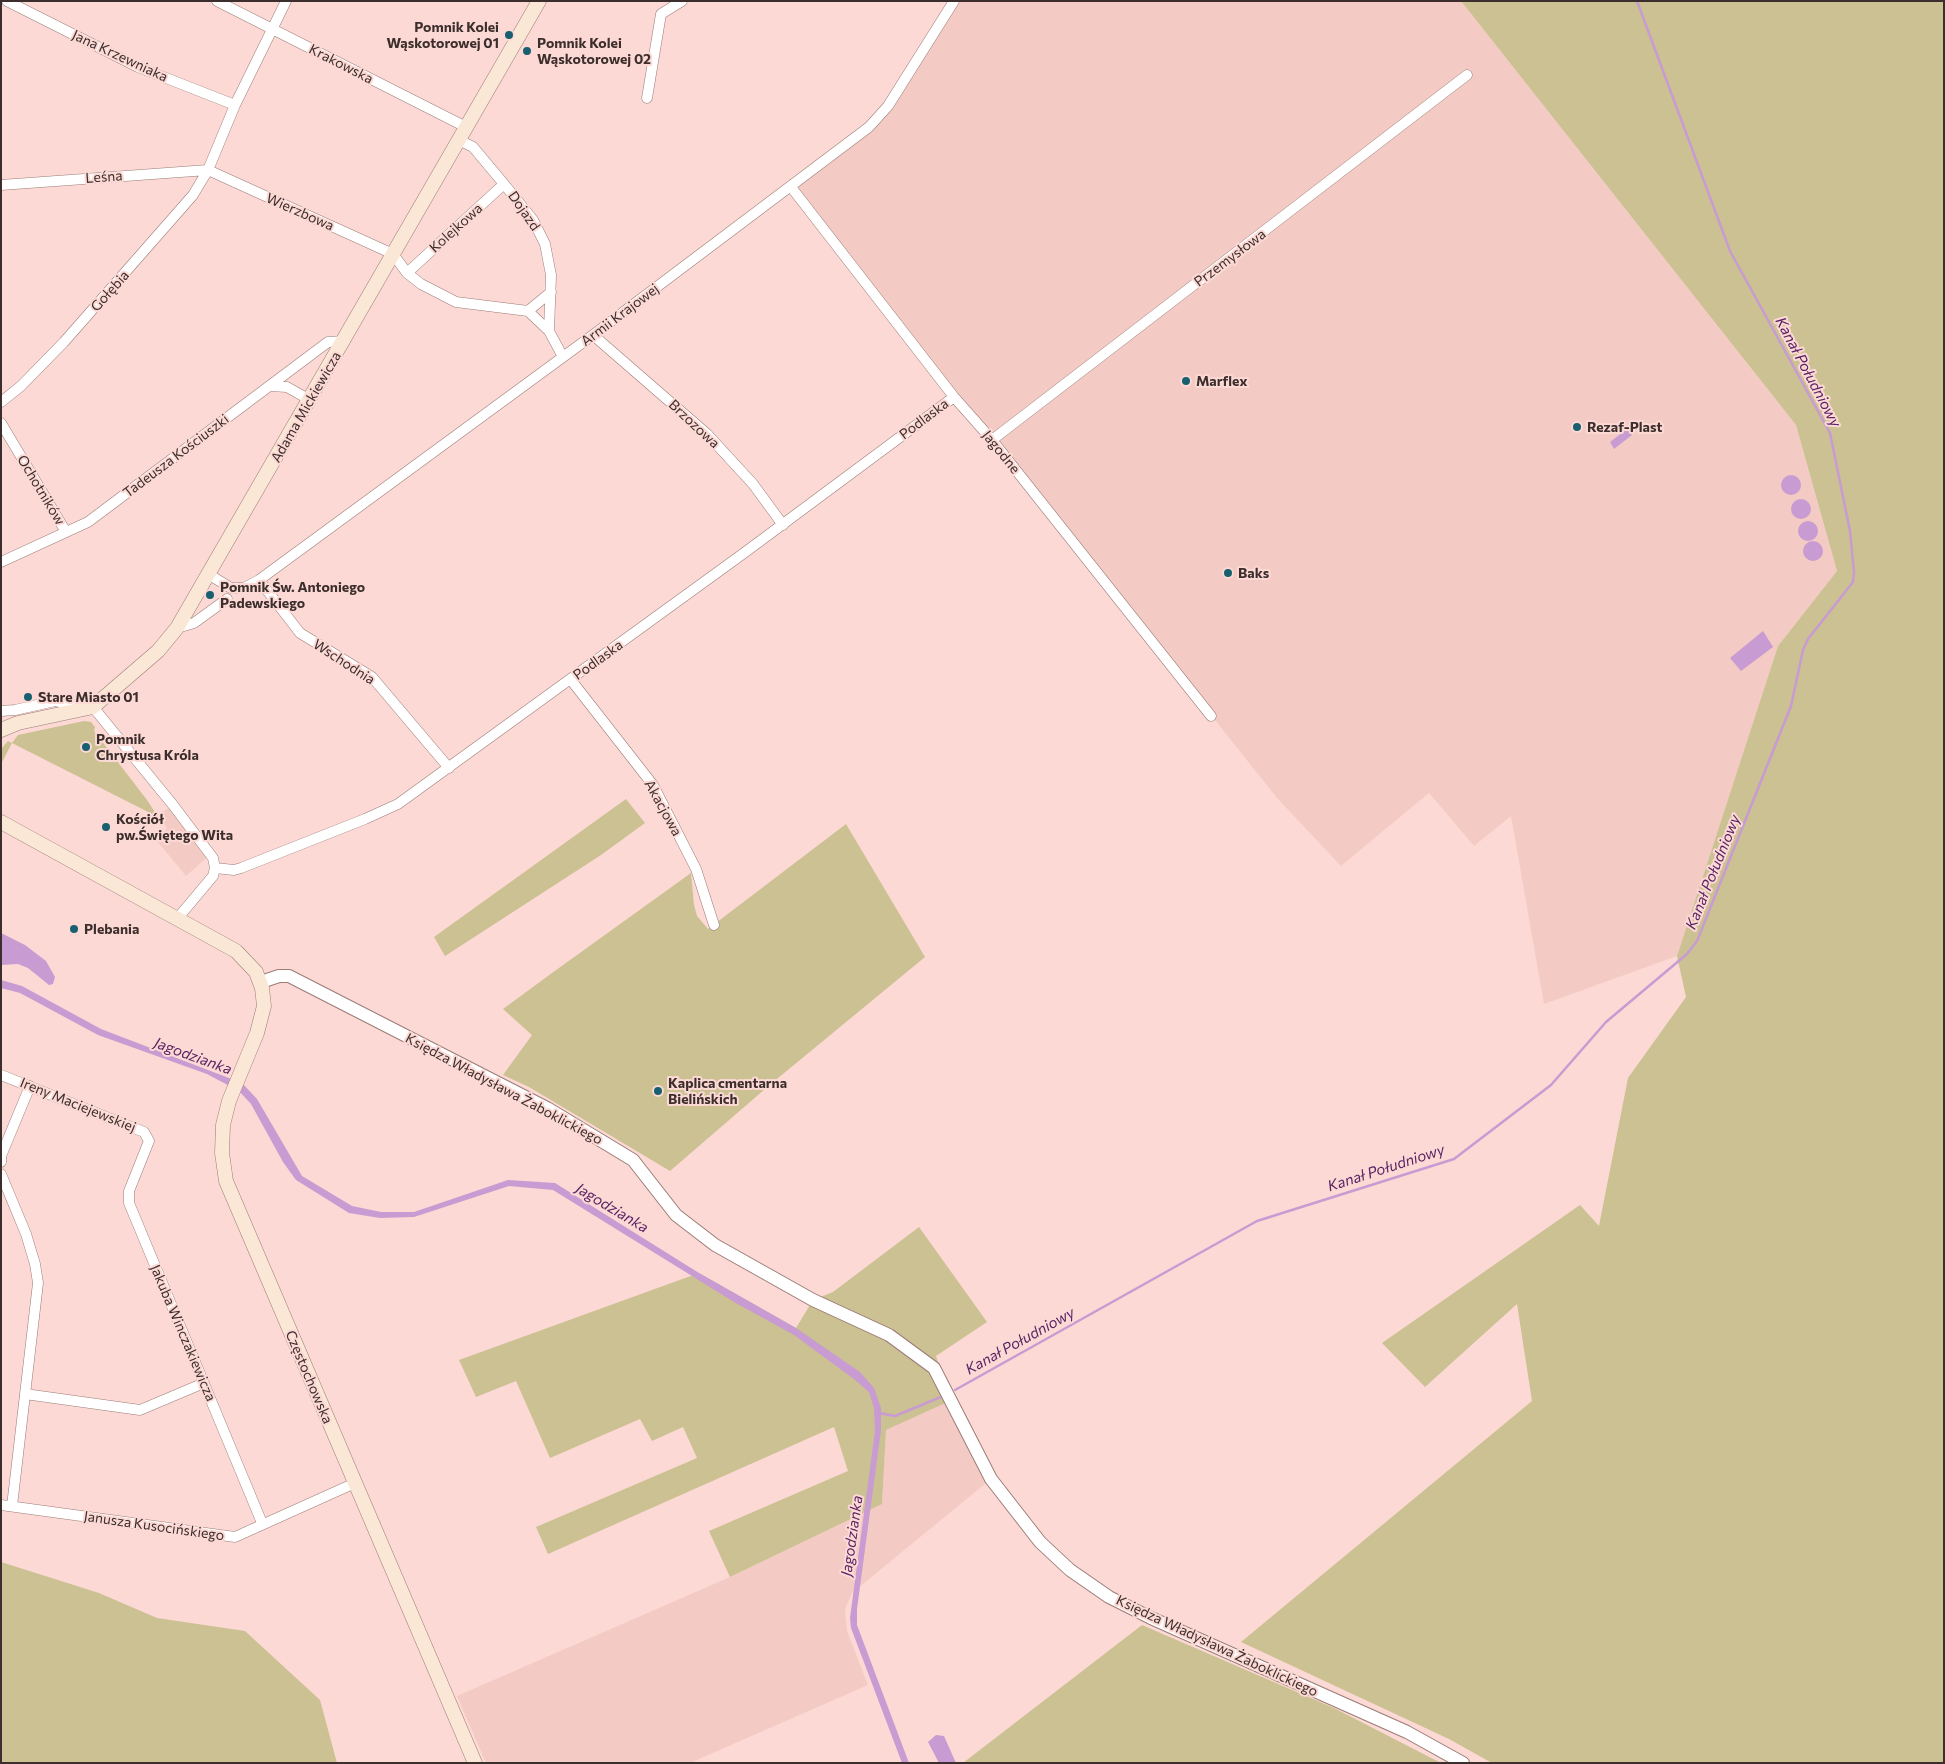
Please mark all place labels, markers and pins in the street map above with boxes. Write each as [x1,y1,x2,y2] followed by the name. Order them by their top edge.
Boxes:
[386,19,499,52] place label: Pomnik Kolei Wąskotorowej 01
[503,29,515,41] marker: Pomnik Kolei Wąskotorowej 01
[537,35,651,68] place label: Pomnik Kolei Wąskotorowej 02
[521,45,533,57] marker: Pomnik Kolei Wąskotorowej 02
[1196,373,1247,389] place label: Marflex
[1180,375,1192,387] marker: Marflex
[1587,419,1662,435] place label: Rezaf-Plast
[1571,421,1583,433] marker: Rezaf-Plast
[1238,565,1269,581] place label: Baks
[1222,567,1234,579] marker: Baks
[220,579,365,612] place label: Pomnik Św. Antoniego Padewskiego
[204,589,216,601] marker: Pomnik Św. Antoniego Padewskiego
[38,689,139,705] place label: Stare Miasto 01
[22,691,34,703] marker: Stare Miasto 01
[96,731,199,764] place label: Pomnik Chrystusa Króla
[80,741,92,753] marker: Pomnik Chrystusa Króla
[116,811,233,844] place label: Kościół pw.Świętego Wita
[100,821,112,833] marker: Kościół pw.Świętego Wita
[84,921,139,937] place label: Plebania
[68,923,80,935] marker: Plebania
[668,1075,787,1108] place label: Kaplica cmentarna Bielińskich
[652,1085,664,1097] marker: Kaplica cmentarna Bielińskich

